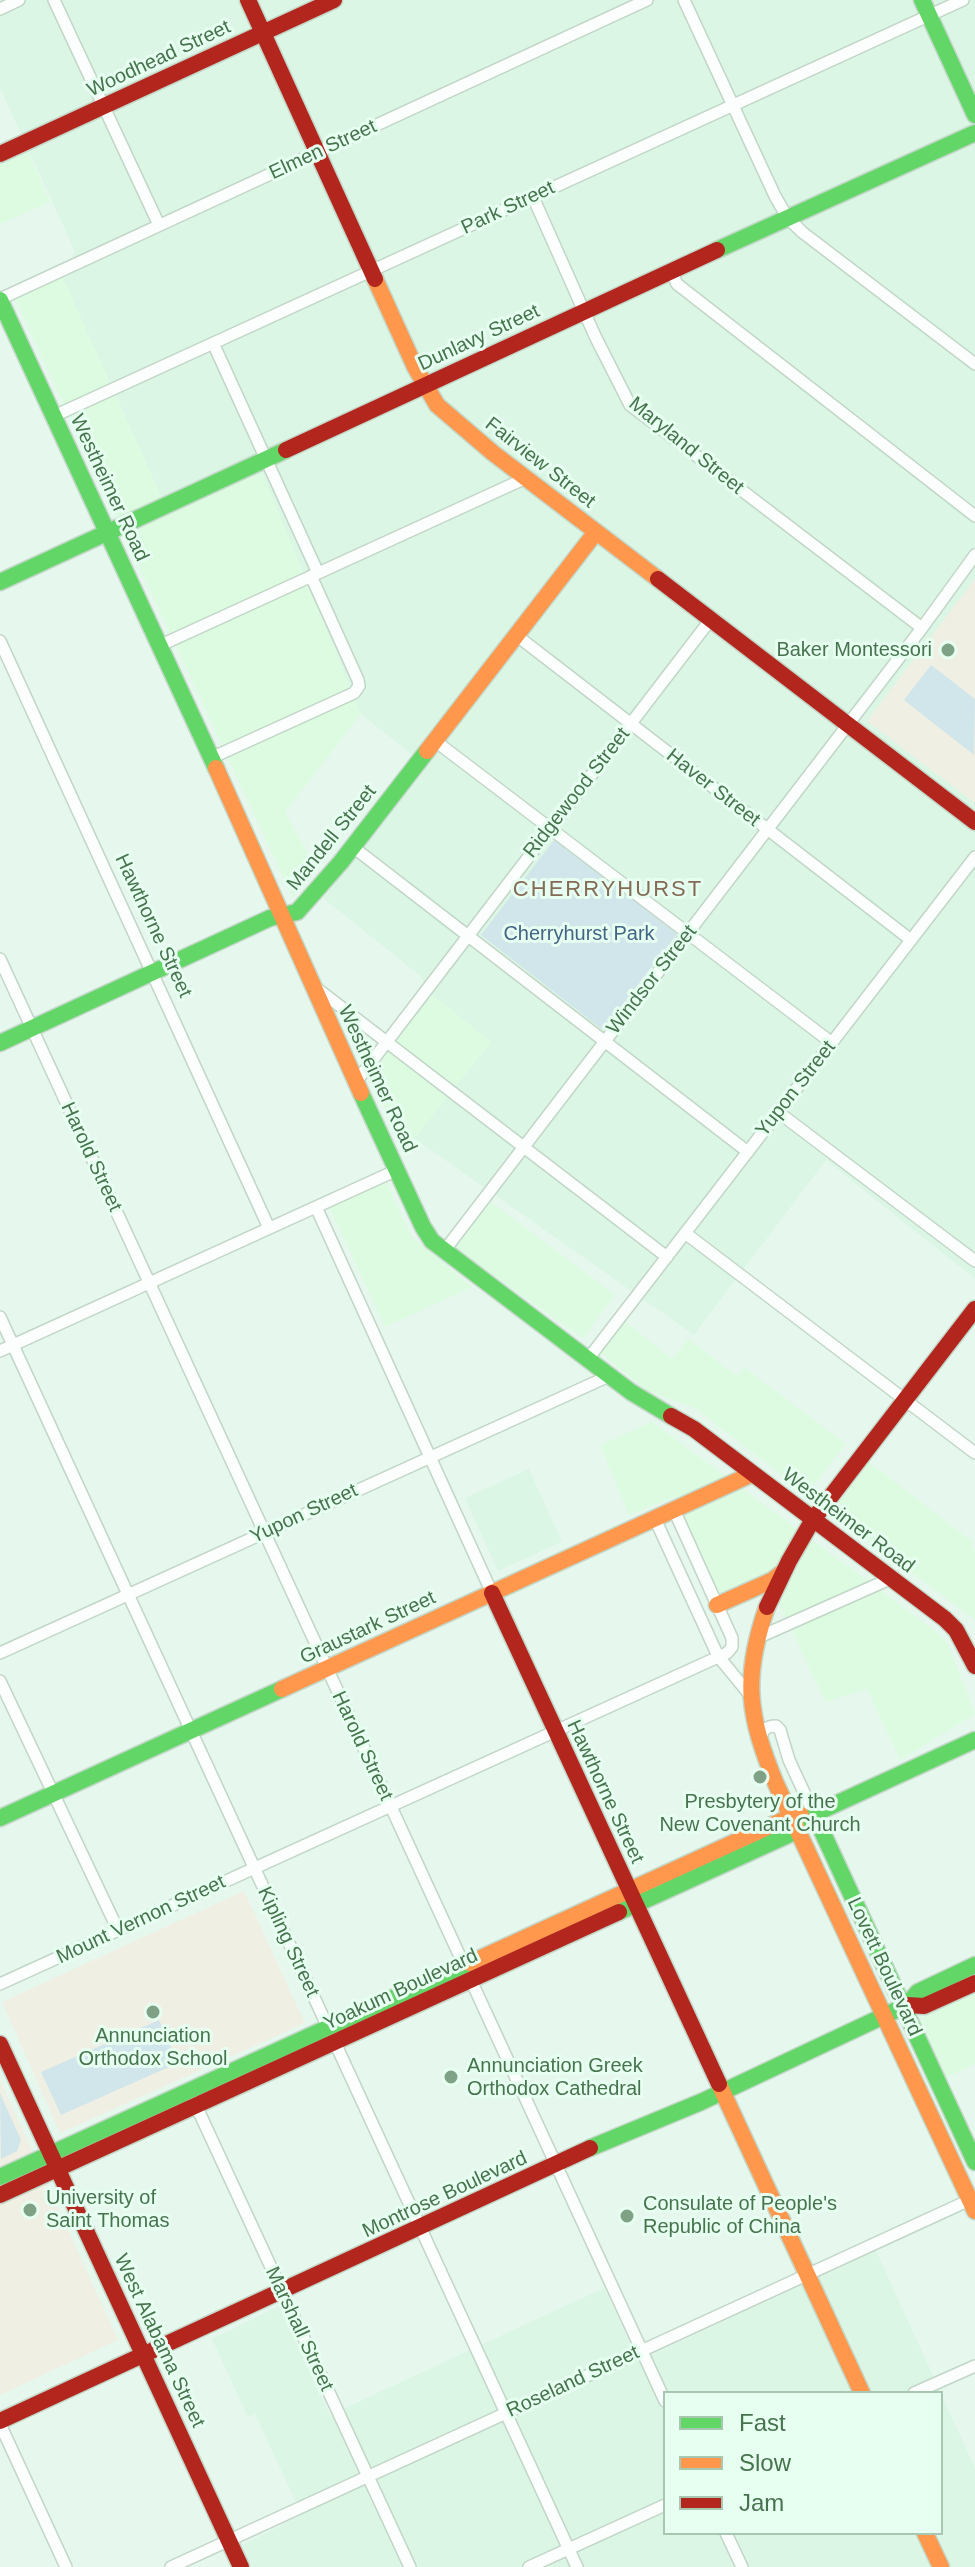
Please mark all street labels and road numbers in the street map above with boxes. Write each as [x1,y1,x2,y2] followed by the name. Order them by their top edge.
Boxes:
[84,15,234,103] street label: Woodhead Street
[266,115,380,185] street label: Elmen Street
[458,176,558,240] street label: Park Street
[414,299,544,377] street label: Dunlavy Street
[624,392,748,500] street label: Maryland Street
[64,411,154,565] street label: Westheimer Road
[480,412,600,514] street label: Fairview Street
[519,723,635,863] street label: Ridgewood Street
[661,744,765,832] street label: Haver Street
[282,780,382,896] street label: Mandell Street
[109,850,197,1002] street label: Hawthorne Street
[602,920,702,1040] street label: Windsor Street
[332,1002,422,1156] street label: Westheimer Road
[751,1036,841,1142] street label: Yupon Street
[55,1099,127,1215] street label: Harold Street
[777,1463,919,1579] street label: Westheimer Road
[247,1479,361,1549] street label: Yupon Street
[296,1586,440,1670] street label: Graustark Street
[326,1688,398,1804] street label: Harold Street
[561,1716,649,1868] street label: Hawthorne Street
[53,1870,229,1970] street label: Mount Vernon Street
[252,1883,324,2001] street label: Kipling Street
[841,1894,927,2040] street label: Lovett Boulevard
[320,1944,482,2036] street label: Yoakum Boulevard
[359,2146,531,2244] street label: Montrose Boulevard
[108,2250,210,2432] street label: West Alabama Street
[260,2263,338,2395] street label: Marshall Street
[503,2341,643,2423] street label: Roseland Street

